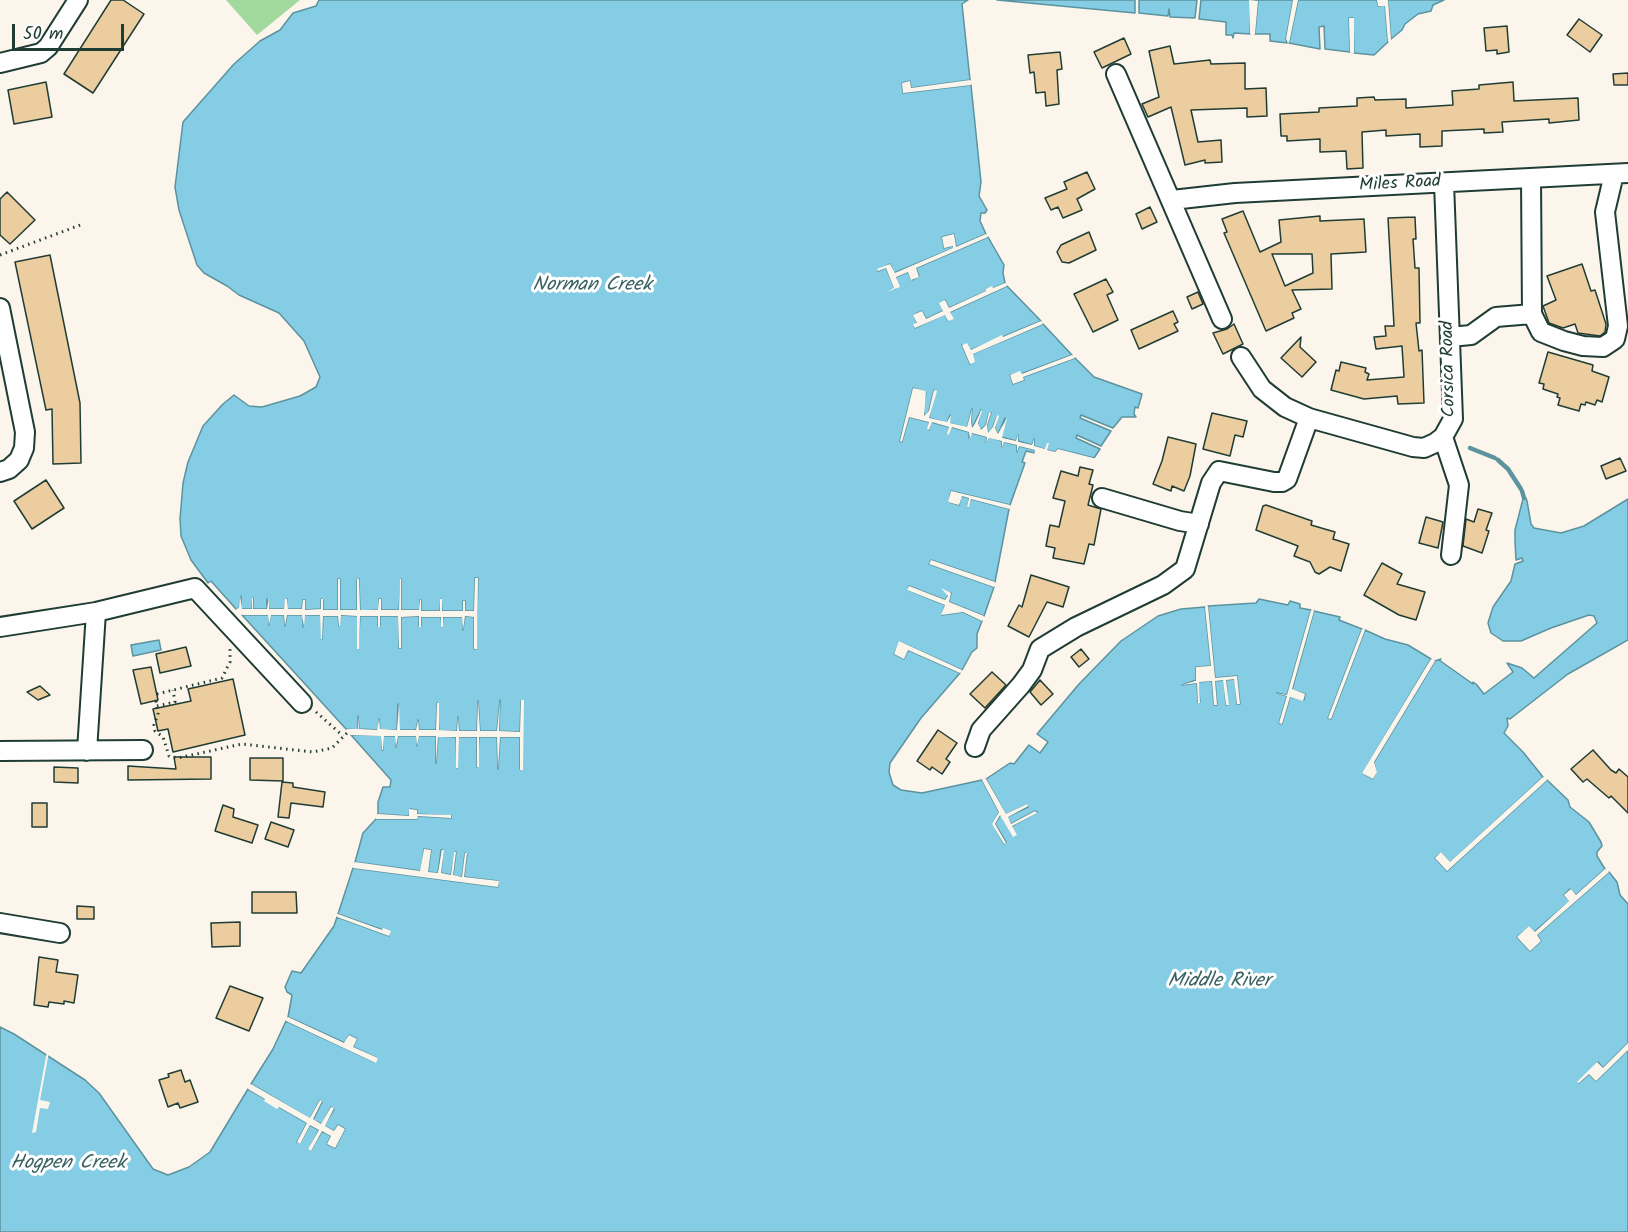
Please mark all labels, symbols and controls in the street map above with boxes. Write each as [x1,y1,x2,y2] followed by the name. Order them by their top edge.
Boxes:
[15,12,128,50] scale bar
[23,20,63,49] text: 50 m
[1359,172,1441,198] street label: Miles Road
[532,275,652,299] water label: Norman Creek
[1438,321,1462,417] street label: Corsica Road
[1168,971,1270,995] water label: Middle River
[10,1153,126,1177] water label: Hogpen Creek

